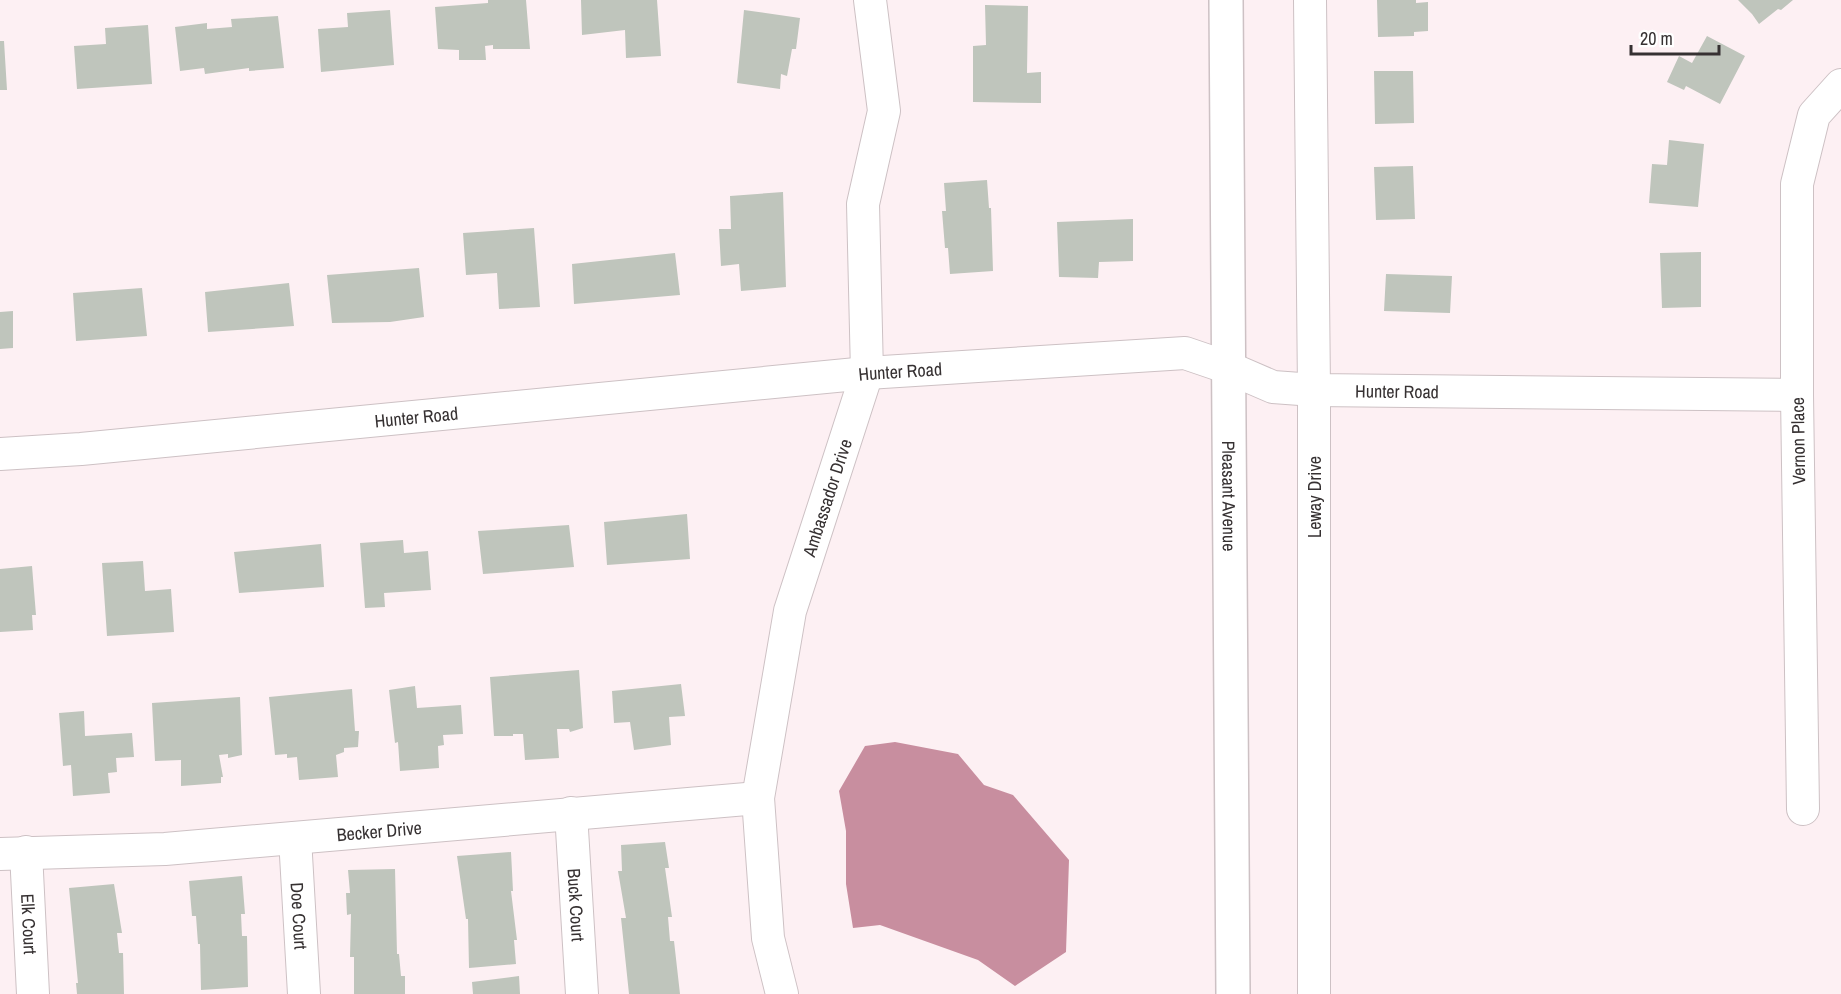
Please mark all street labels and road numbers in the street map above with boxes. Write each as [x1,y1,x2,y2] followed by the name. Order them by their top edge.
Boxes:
[857,356,943,386] street label: Hunter Road
[1355,378,1439,404] street label: Hunter Road
[1785,397,1811,485] street label: Vernon Place
[373,400,459,433] street label: Hunter Road
[796,436,857,561] street label: Ambassador Drive
[1217,441,1242,551] street label: Pleasant Avenue
[1302,456,1327,538] street label: Leway Drive
[336,814,423,847] street label: Becker Drive
[562,868,591,942] street label: Buck Court
[285,882,314,950] street label: Doe Court
[16,893,44,955] street label: Elk Court

